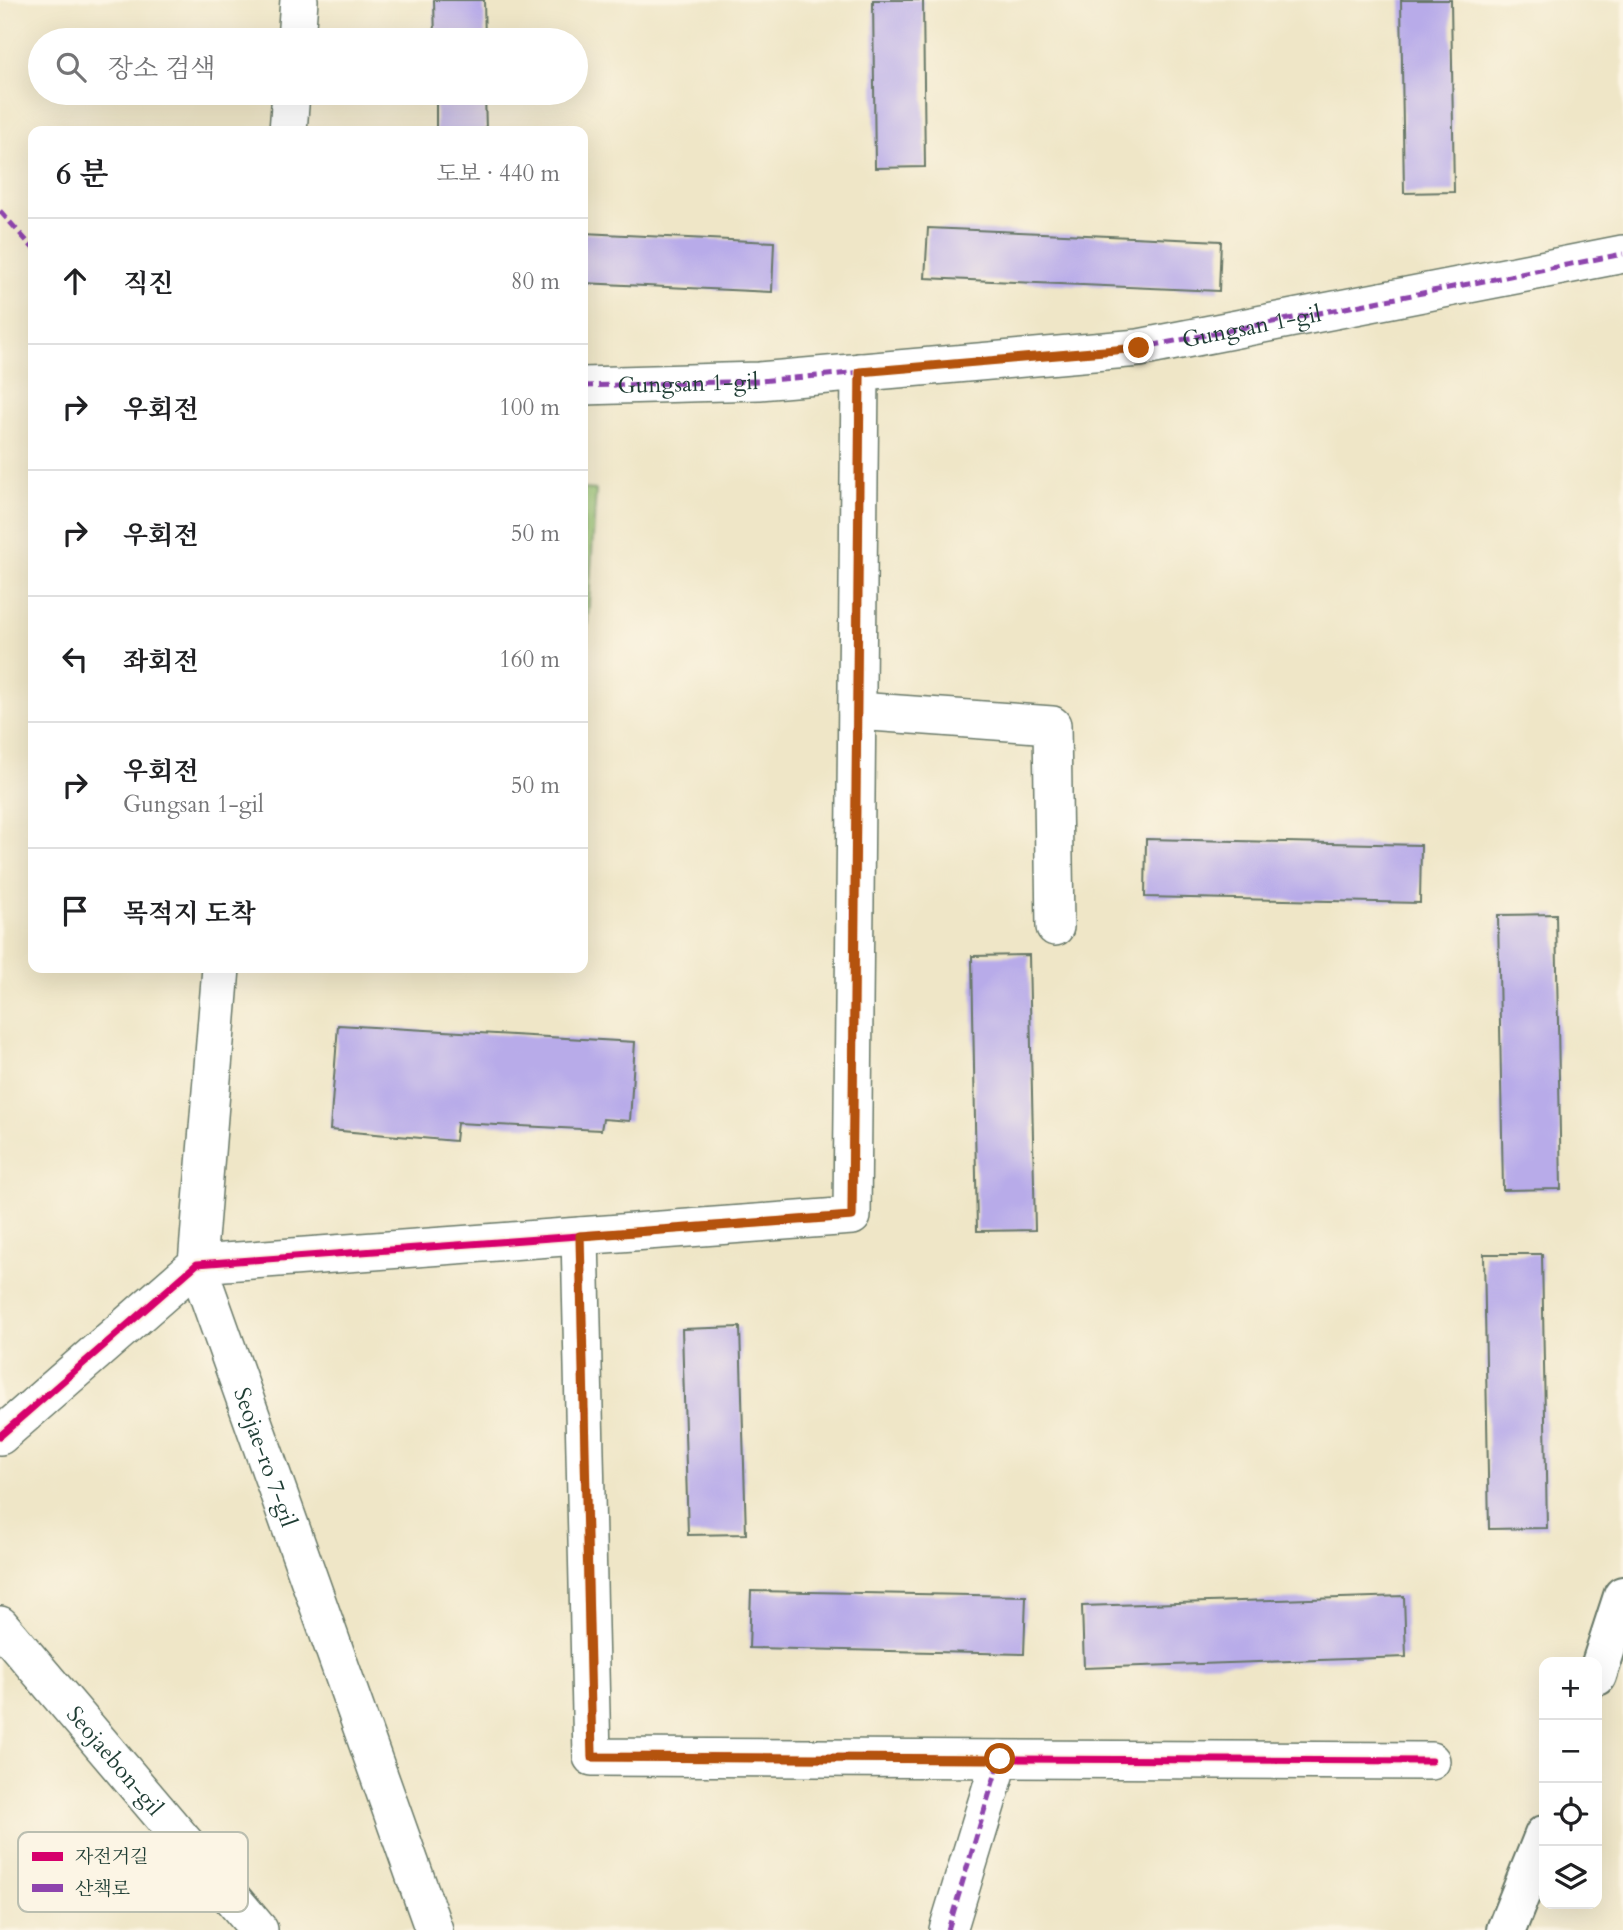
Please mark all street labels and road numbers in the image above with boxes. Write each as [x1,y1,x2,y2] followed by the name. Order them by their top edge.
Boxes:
[1179,297,1324,355] street label: Gungsan 1-gil
[617,366,759,401] street label: Gungsan 1-gil
[227,1383,305,1531] street label: Seojae-ro 7-gil
[60,1699,171,1822] street label: Seojaebon-gil

